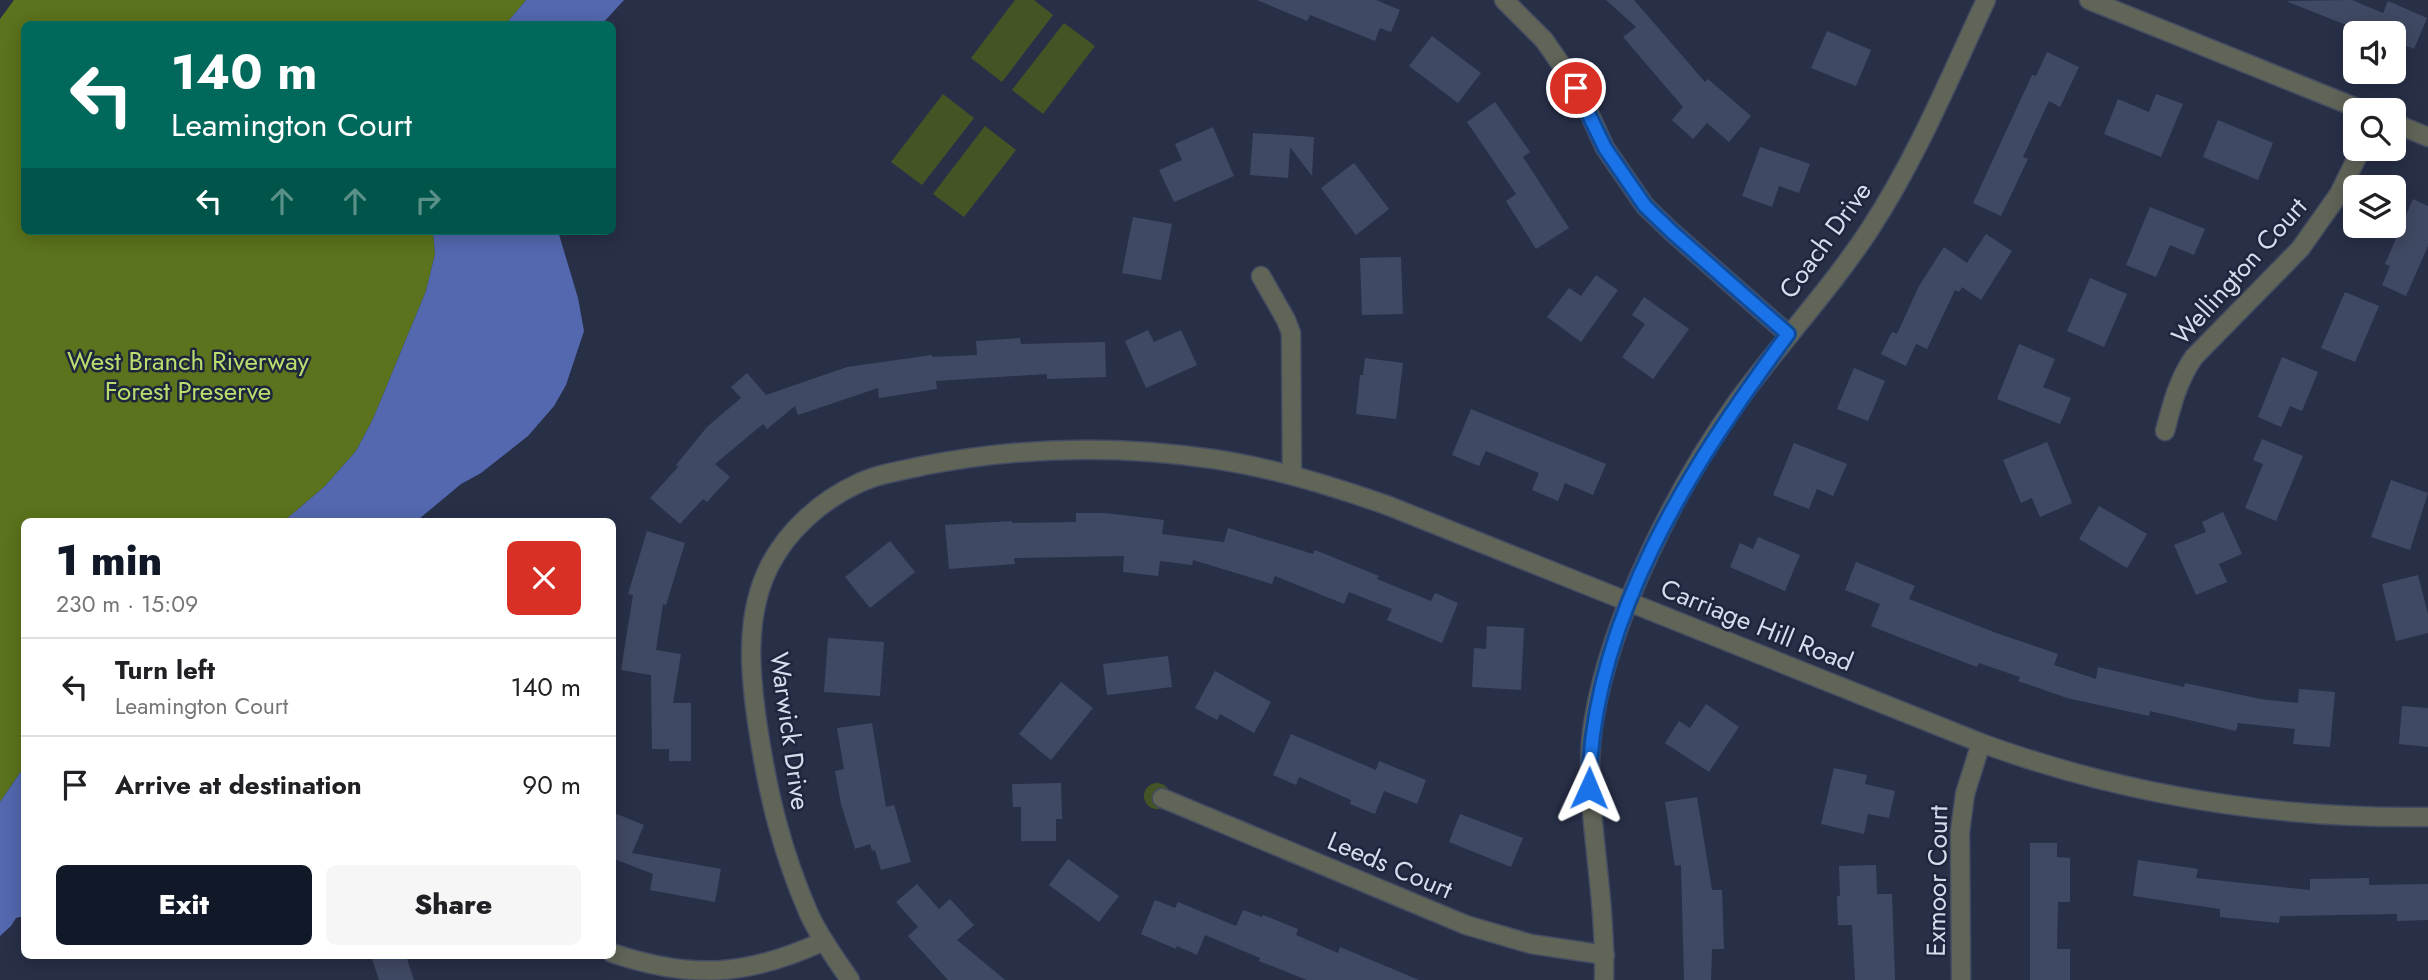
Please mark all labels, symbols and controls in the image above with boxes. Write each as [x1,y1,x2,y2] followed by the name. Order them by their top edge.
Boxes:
[2343,21,2406,238] map controls
[2343,21,2406,84] button: sound
[171,37,317,107] text: 140 m
[56,49,147,140] icon: left
[1546,58,1606,118] pin
[1557,69,1595,107] icon: arrive
[2343,98,2406,161] button: search
[171,102,412,148] text: Leamington Court
[1770,174,1880,306] street label: Coach Drive
[2343,175,2406,238] button: layers
[190,182,228,220] icon: left
[263,182,301,220] icon: ahead
[336,182,374,220] icon: ahead
[409,182,447,220] icon: right
[2162,188,2316,353] street label: Wellington Court
[67,342,310,410] park label: West Branch Riverway Forest Preserve
[56,530,162,591] text: 1 min
[507,541,581,615] button: close
[1655,569,1859,681] street label: Carriage Hill Road
[56,587,198,621] text: 230 m · 15:09
[760,649,820,813] street label: Warwick Drive
[115,651,215,689] text: Turn left
[56,668,94,706] icon: left
[510,668,581,706] text: 140 m
[115,689,288,723] text: Leamington Court
[1552,751,1626,825] position arrow
[56,766,94,804] icon: arrive
[115,766,362,804] text: Arrive at destination
[522,766,581,804] text: 90 m
[1917,804,1957,957] street label: Exmoor Court
[1322,822,1459,909] street label: Leeds Court
[56,865,312,945] button: Exit
[326,865,581,945] button: Share

